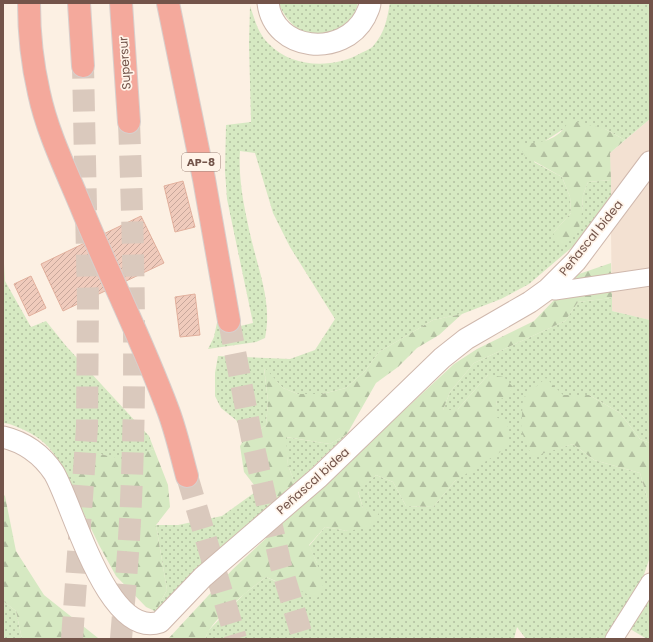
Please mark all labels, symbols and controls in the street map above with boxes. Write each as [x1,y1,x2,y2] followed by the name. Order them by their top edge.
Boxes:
[114,35,135,90] street label: Supersur
[182,153,220,171] road number: AP-8
[555,196,626,279] street label: Peñascal bidea
[273,443,353,518] street label: Peñascal bidea

